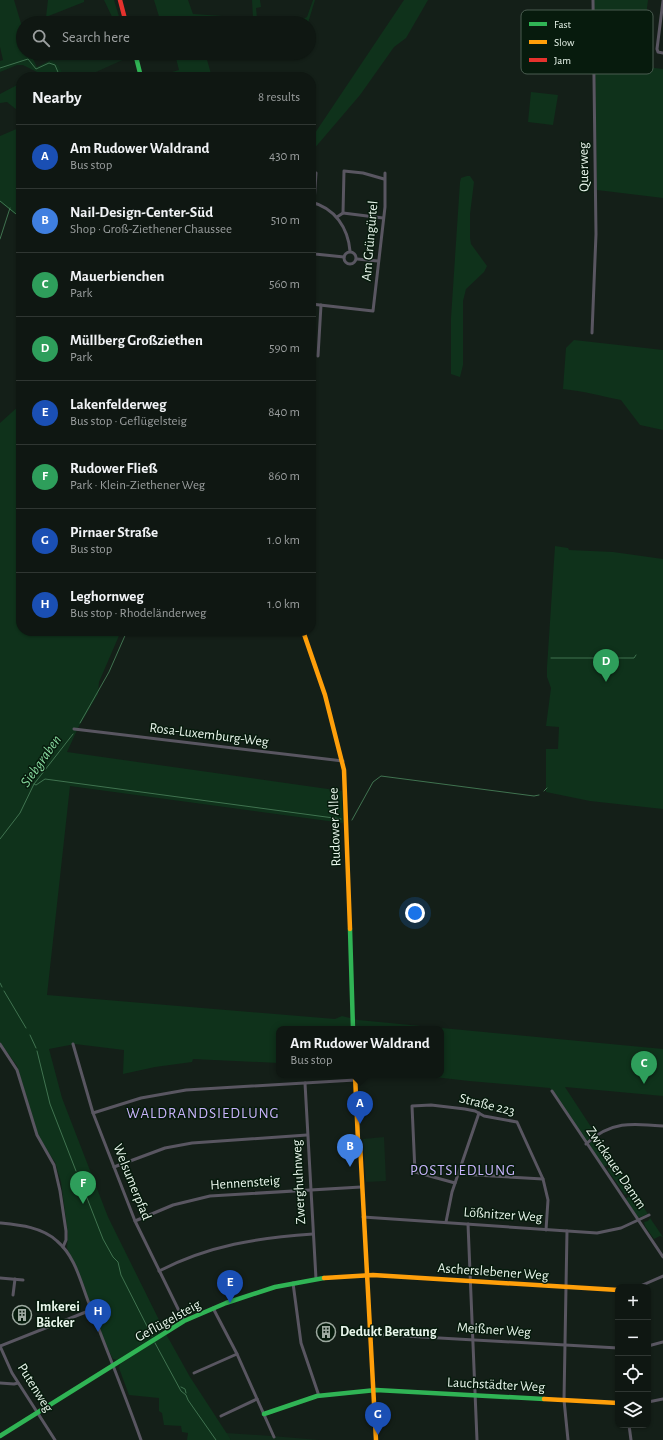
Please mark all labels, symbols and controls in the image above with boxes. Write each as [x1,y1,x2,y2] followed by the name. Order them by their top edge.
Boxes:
[521,10,653,74] legend
[16,16,316,60] search box
[554,19,572,30] text: Fast
[30,27,52,49] icon: search
[62,30,130,45] text: Search here
[554,37,575,48] text: Slow
[554,55,571,66] text: Jam
[32,89,82,106] text: Nearby
[258,91,300,104] text: 8 results
[70,141,209,156] text: Am Rudower Waldrand
[577,142,591,192] street label: Querweg
[41,150,49,163] text: A
[269,150,300,163] text: 430 m
[70,159,112,172] text: Bus stop
[360,200,380,282] street label: Am Grüngürtel
[70,205,213,220] text: Nail-Design-Center-Süd
[41,214,49,227] text: B
[271,214,300,227] text: 510 m
[70,223,232,236] text: Shop · Groß-Ziethener Chaussee
[70,269,165,284] text: Mauerbienchen
[42,278,48,291] text: C
[269,278,300,291] text: 560 m
[70,287,92,300] text: Park
[70,333,203,348] text: Müllberg Großziethen
[41,342,49,355] text: D
[269,342,300,355] text: 590 m
[70,351,92,364] text: Park
[70,397,167,412] text: Lakenfelderweg
[42,406,48,419] text: E
[268,406,300,419] text: 840 m
[70,415,187,428] text: Bus stop · Geflügelsteig
[70,461,157,476] text: Rudower Fließ
[42,470,48,483] text: F
[268,470,300,483] text: 860 m
[70,479,205,492] text: Park · Klein-Ziethener Weg
[70,525,158,540] text: Pirnaer Straße
[41,534,49,547] text: G
[267,534,300,547] text: 1.0 km
[70,543,112,556] text: Bus stop
[70,589,144,604] text: Leghornweg
[40,598,50,611] text: H
[267,598,300,611] text: 1.0 km
[70,607,206,620] text: Bus stop · Rhodeländerweg
[593,649,619,682] pin: D
[149,721,270,749] street label: Rosa-Luxemburg-Weg
[18,732,64,790] water label: Siebgraben
[327,787,343,867] street label: Rudower Allee
[405,903,425,923] your location
[276,1026,444,1078] popup
[290,1036,430,1051] text: Am Rudower Waldrand
[631,1051,657,1084] pin: C
[290,1054,333,1067] text: Bus stop
[347,1091,373,1124] pin: A
[458,1091,517,1119] street label: Straße 223
[126,1106,280,1121] district label: WALDRANDSIEDLUNG
[583,1124,649,1212] street label: Zwickauer Damm
[337,1134,363,1167] pin: B
[290,1139,308,1225] street label: Zwerghuhnweg
[110,1142,154,1222] street label: Welsumerpfad
[410,1163,516,1178] district label: POSTSIEDLUNG
[70,1171,96,1204] pin: F
[210,1174,281,1192] street label: Hennensteig
[463,1205,543,1225] street label: Lößnitzer Weg
[437,1261,549,1283] street label: Ascherslebener Weg
[217,1270,243,1303] pin: E
[615,1284,651,1428] map controls
[615,1284,651,1320] button: +
[133,1297,203,1345] street label: Geflügelsteig
[85,1299,111,1332] pin: H
[36,1300,80,1330] place label: Imkerei Bäcker
[11,1304,33,1326] building icon: Imkerei Bäcker
[457,1320,532,1340] street label: Meißner Weg
[615,1320,651,1356] button: −
[315,1321,337,1343] building icon: Dedukt Beratung
[340,1325,438,1339] place label: Dedukt Beratung
[615,1356,651,1392] button: locate
[15,1361,55,1415] street label: Putenweg
[447,1375,545,1395] street label: Lauchstädter Weg
[615,1392,651,1428] button: layers
[365,1402,391,1435] pin: G

